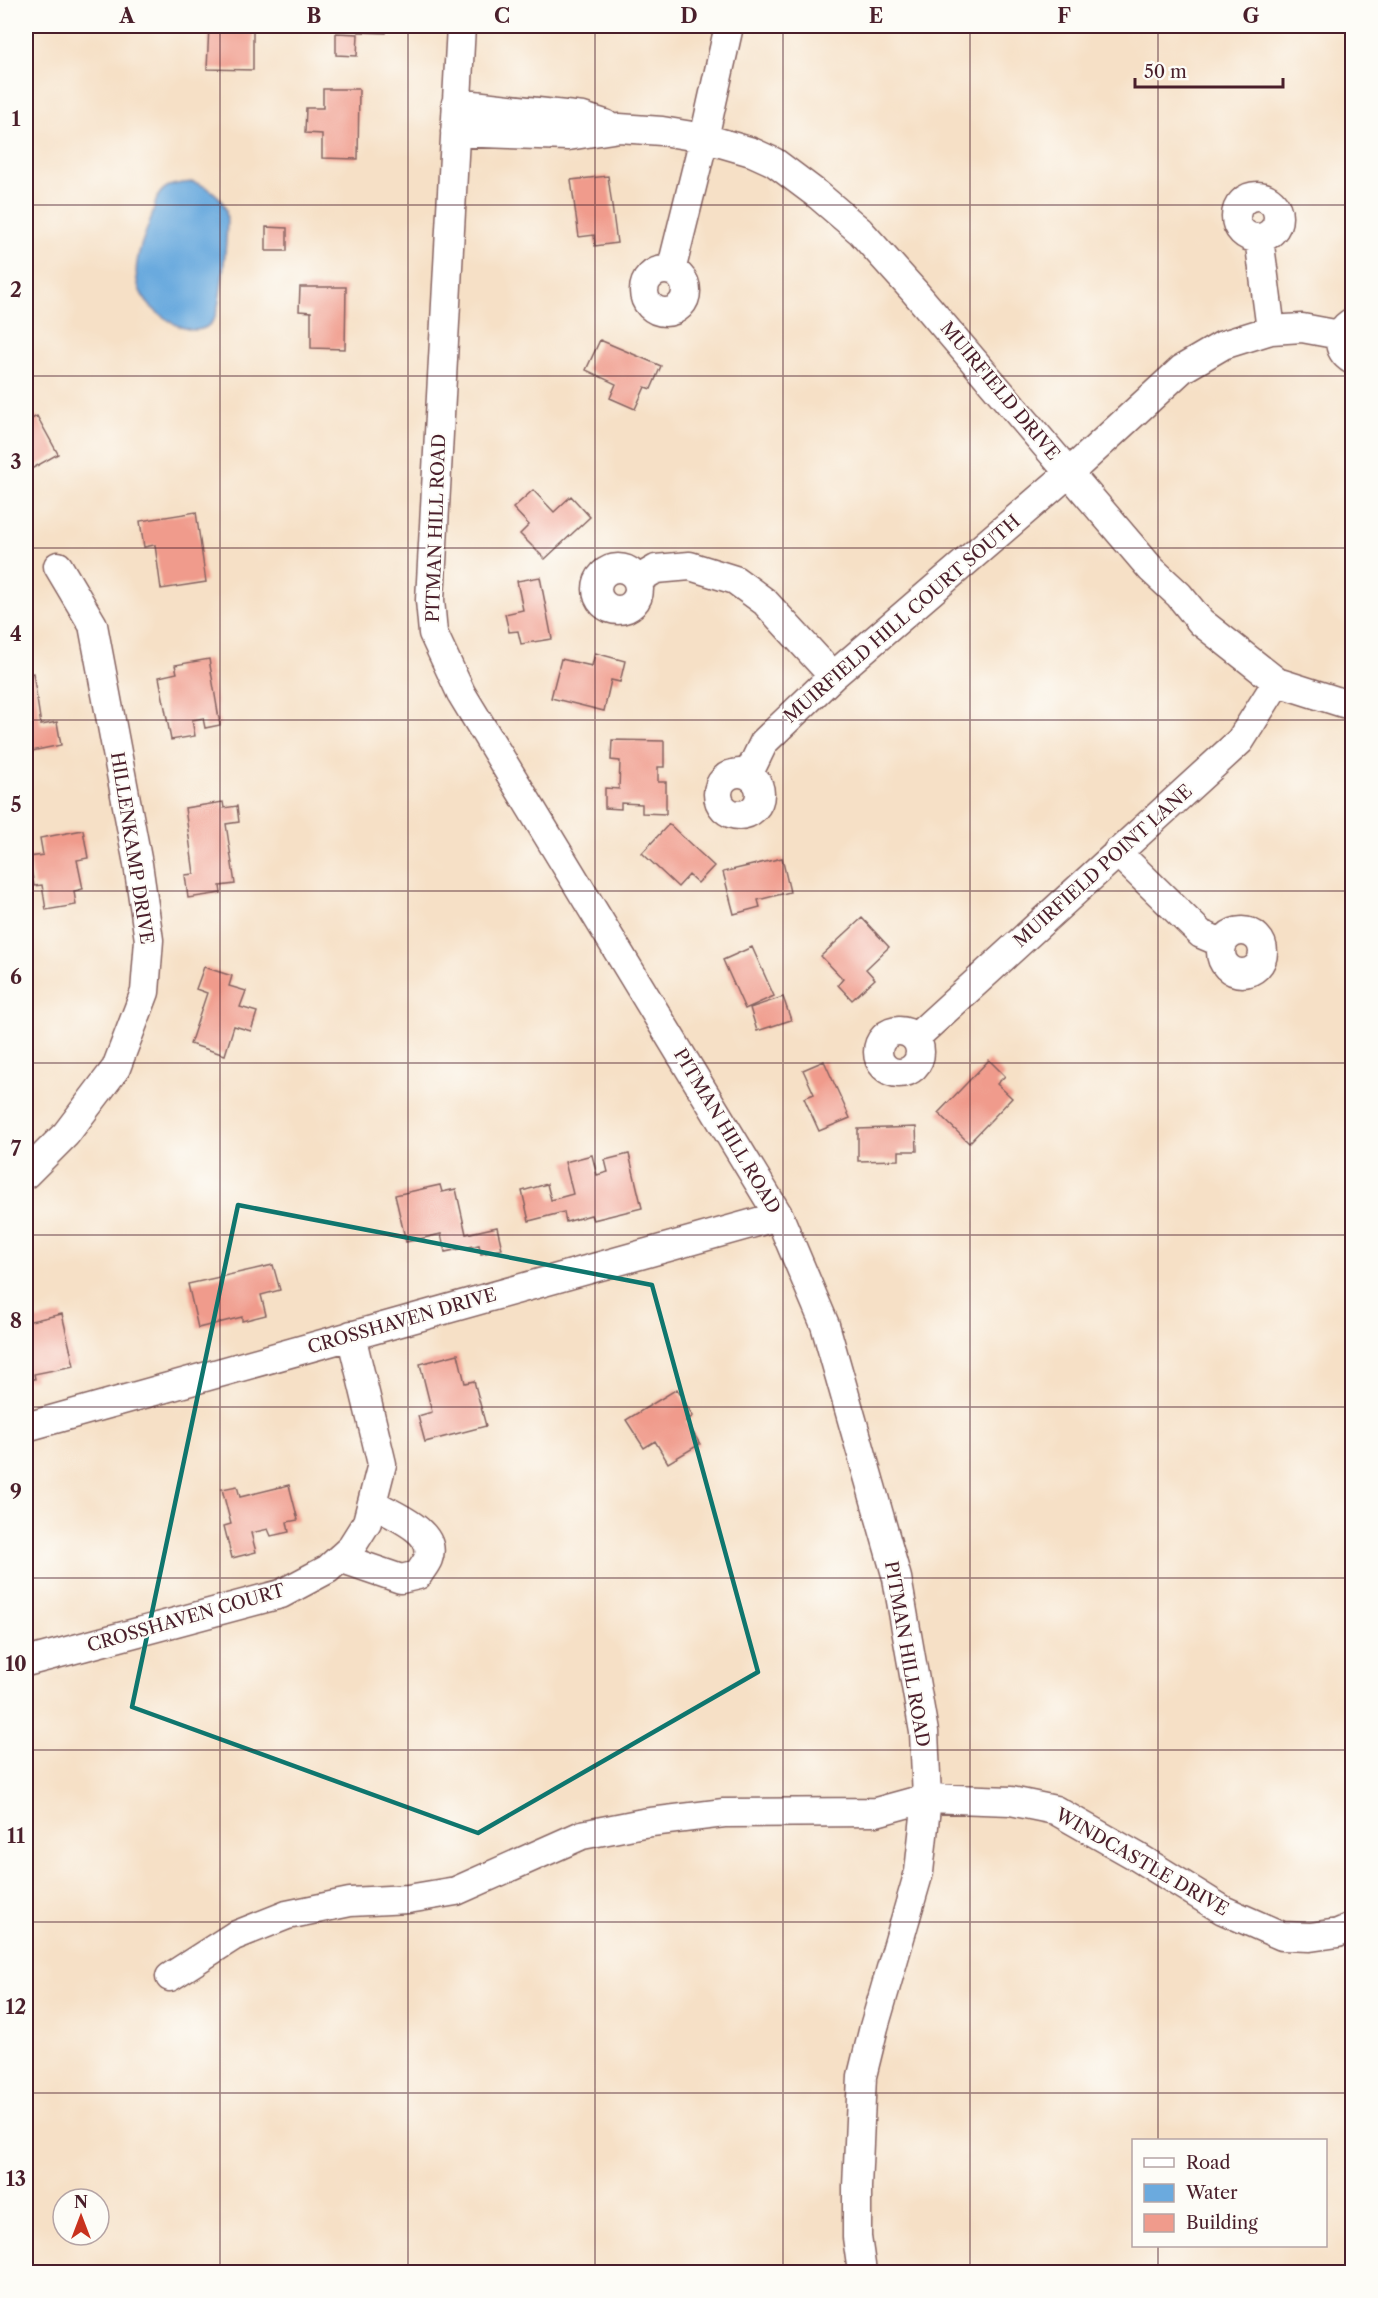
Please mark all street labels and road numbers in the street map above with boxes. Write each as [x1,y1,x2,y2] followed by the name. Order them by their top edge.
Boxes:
[936,317,1064,465] street label: MUIRFIELD DRIVE
[422,433,450,623] street label: PITMAN HILL ROAD
[779,510,1025,728] street label: MUIRFIELD HILL COURT SOUTH
[106,750,158,946] street label: HILLENKAMP DRIVE
[1009,780,1197,952] street label: MUIRFIELD POINT LANE
[669,1045,785,1217] street label: PITMAN HILL ROAD
[305,1283,499,1359] street label: CROSSHAVEN DRIVE
[880,1559,934,1749] street label: PITMAN HILL ROAD
[85,1579,288,1657] street label: CROSSHAVEN COURT
[1051,1803,1232,1921] street label: WINDCASTLE DRIVE

